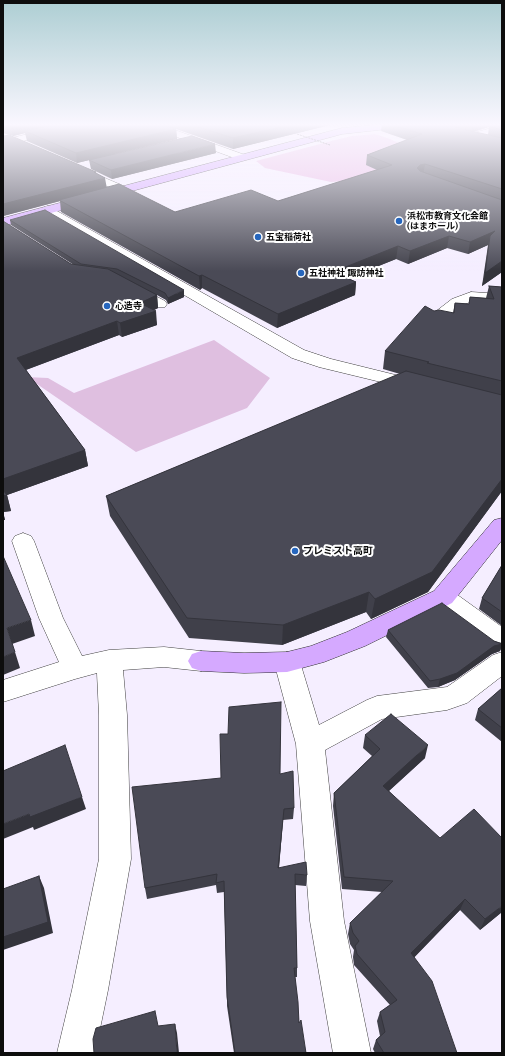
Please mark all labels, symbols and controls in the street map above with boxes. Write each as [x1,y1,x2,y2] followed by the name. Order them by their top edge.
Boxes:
[407,211,488,232] place label: 浜松市教育文化会館 (はまホール)
[394,216,404,226] marker: 浜松市教育文化会館 (はまホール)
[253,232,263,242] marker: 五宝稲荷社
[266,232,311,242] place label: 五宝稲荷社
[296,268,306,278] marker: 五社神社 諏訪神社
[309,268,383,278] place label: 五社神社 諏訪神社
[102,301,112,311] marker: 心造寺
[115,301,142,311] place label: 心造寺
[303,545,373,557] place label: プレミスト高町
[290,546,300,556] marker: プレミスト高町

